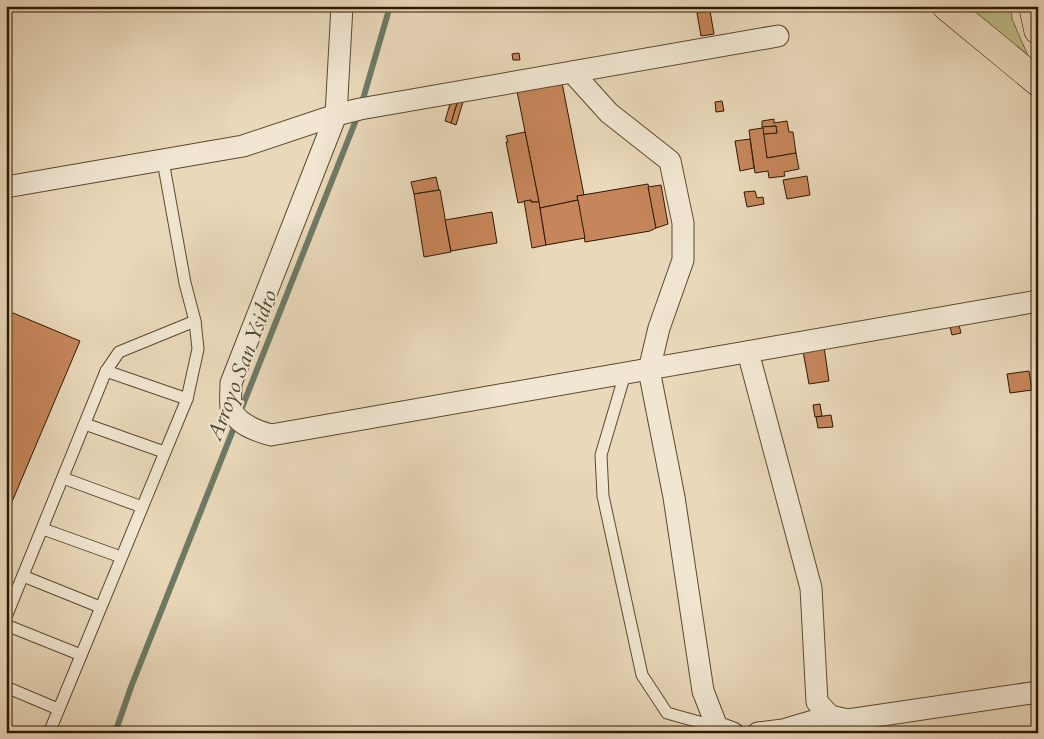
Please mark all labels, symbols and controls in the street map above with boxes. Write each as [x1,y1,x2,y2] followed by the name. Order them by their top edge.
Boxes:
[199,286,285,446] water label: Arroyo San Ysidro

